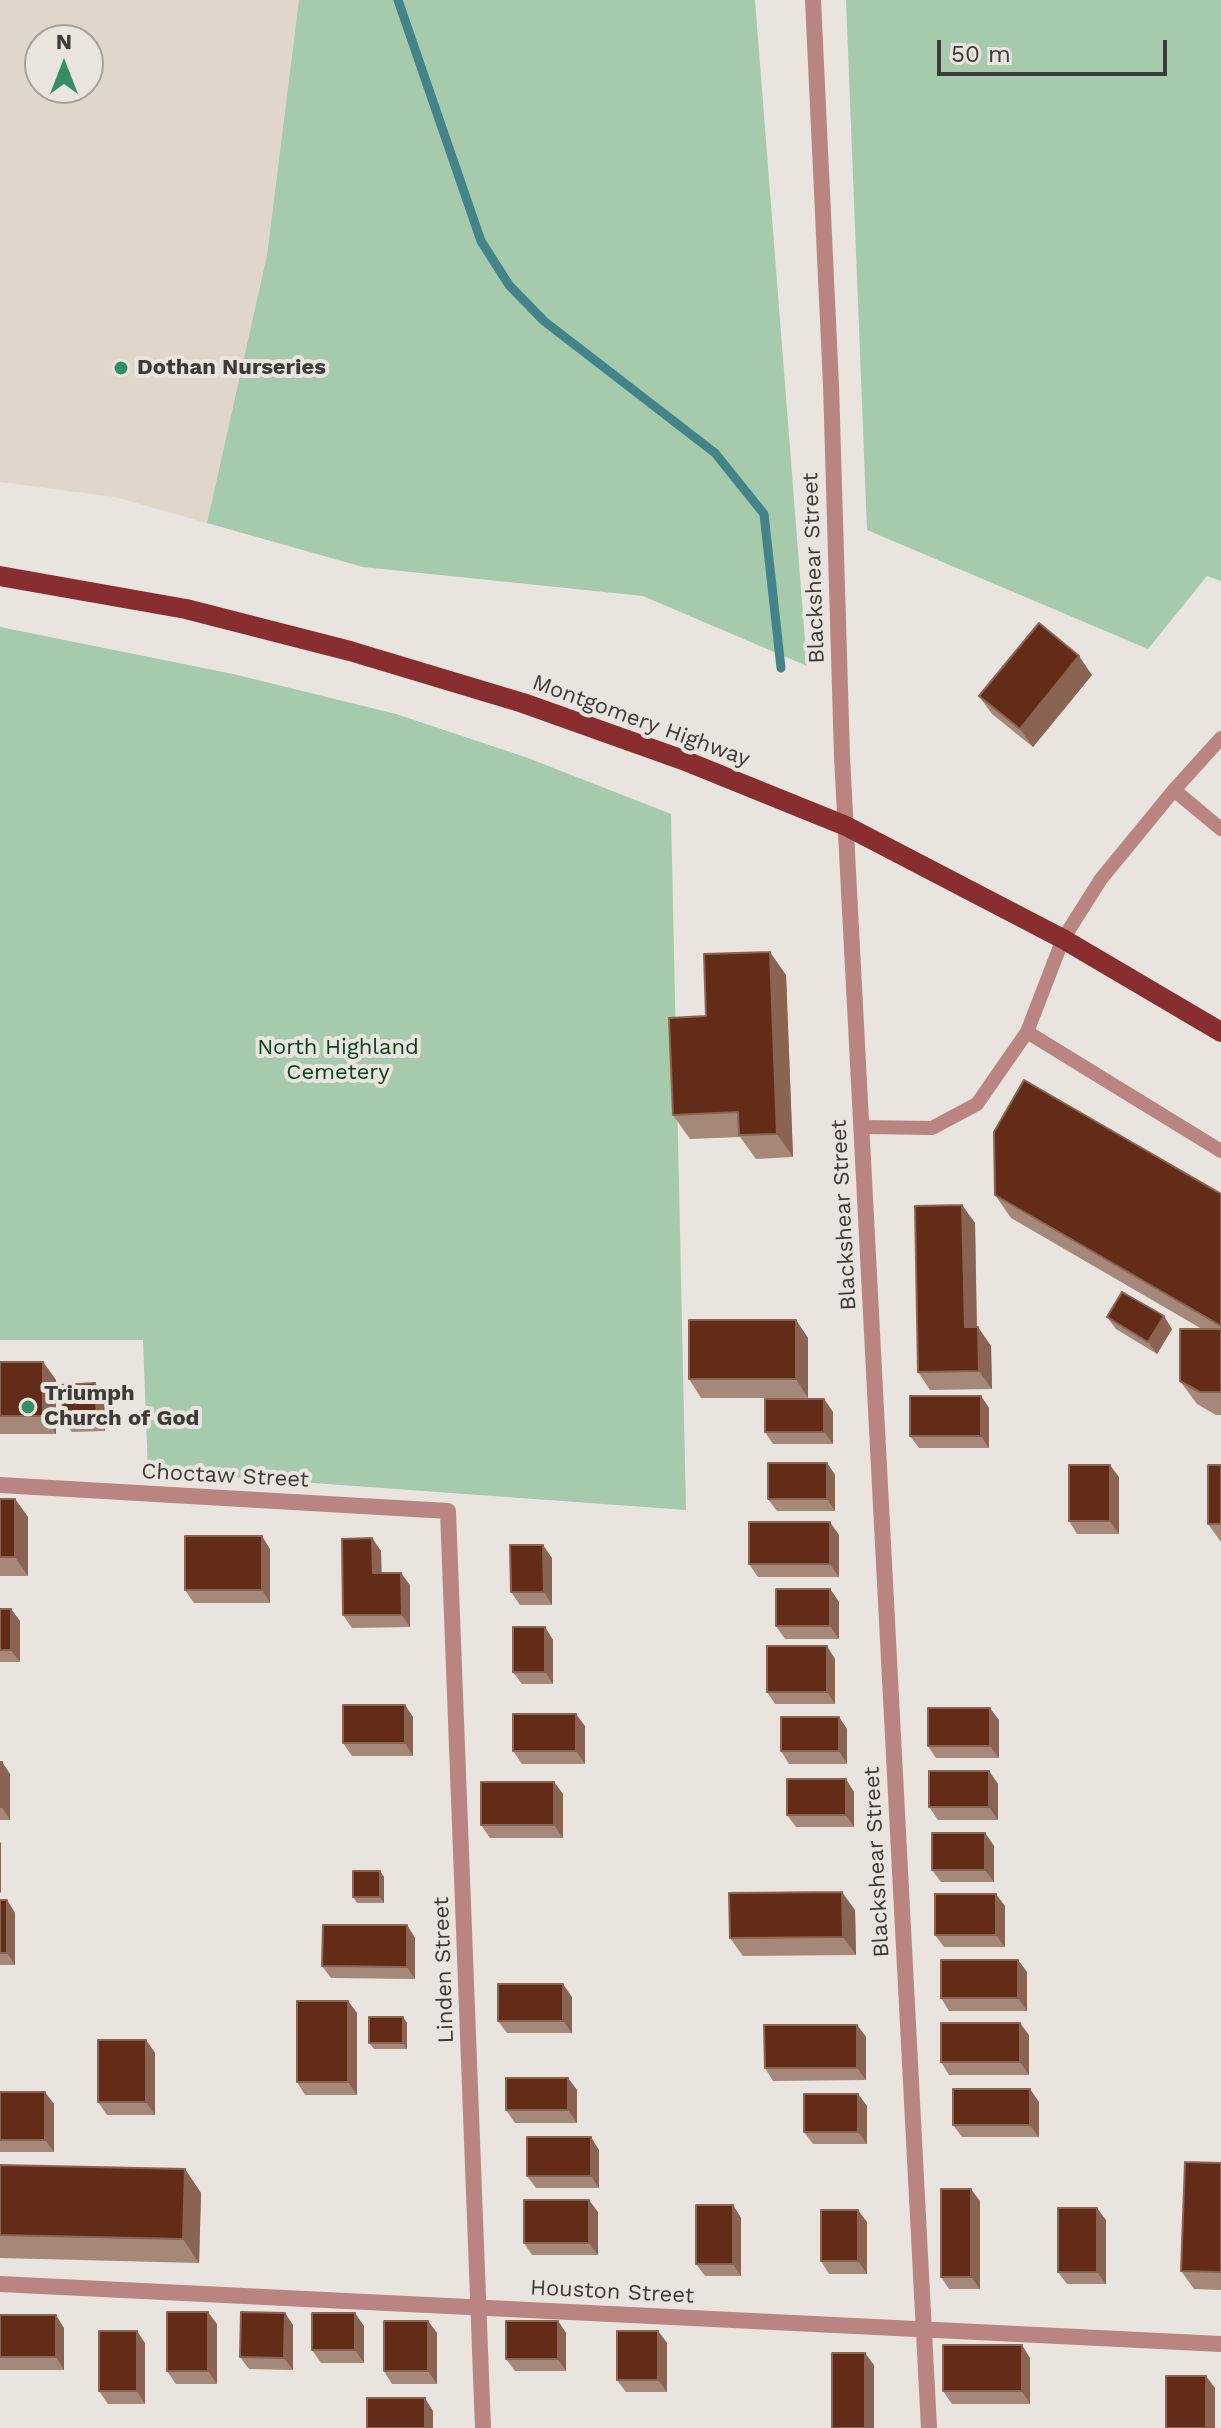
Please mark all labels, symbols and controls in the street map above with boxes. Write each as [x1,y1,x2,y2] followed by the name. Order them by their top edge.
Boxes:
[24,24,104,104] north arrow
[941,24,1171,74] scale bar
[56,29,72,54] text: N
[951,40,1011,68] text: 50 m
[137,355,326,381] place label: Dothan Nurseries
[112,359,130,377] marker: Dothan Nurseries
[797,472,831,664] street label: Blackshear Street
[529,669,753,773] street label: Montgomery Highway
[257,1035,419,1086] park label: North Highland Cemetery
[826,1119,862,1311] street label: Blackshear Street
[44,1381,199,1432] place label: Triumph Church of God
[19,1398,37,1416] marker: Triumph Church of God
[141,1458,309,1494] street label: Choctaw Street
[859,1766,895,1958] street label: Blackshear Street
[428,1896,460,2044] street label: Linden Street
[529,2275,695,2309] street label: Houston Street

